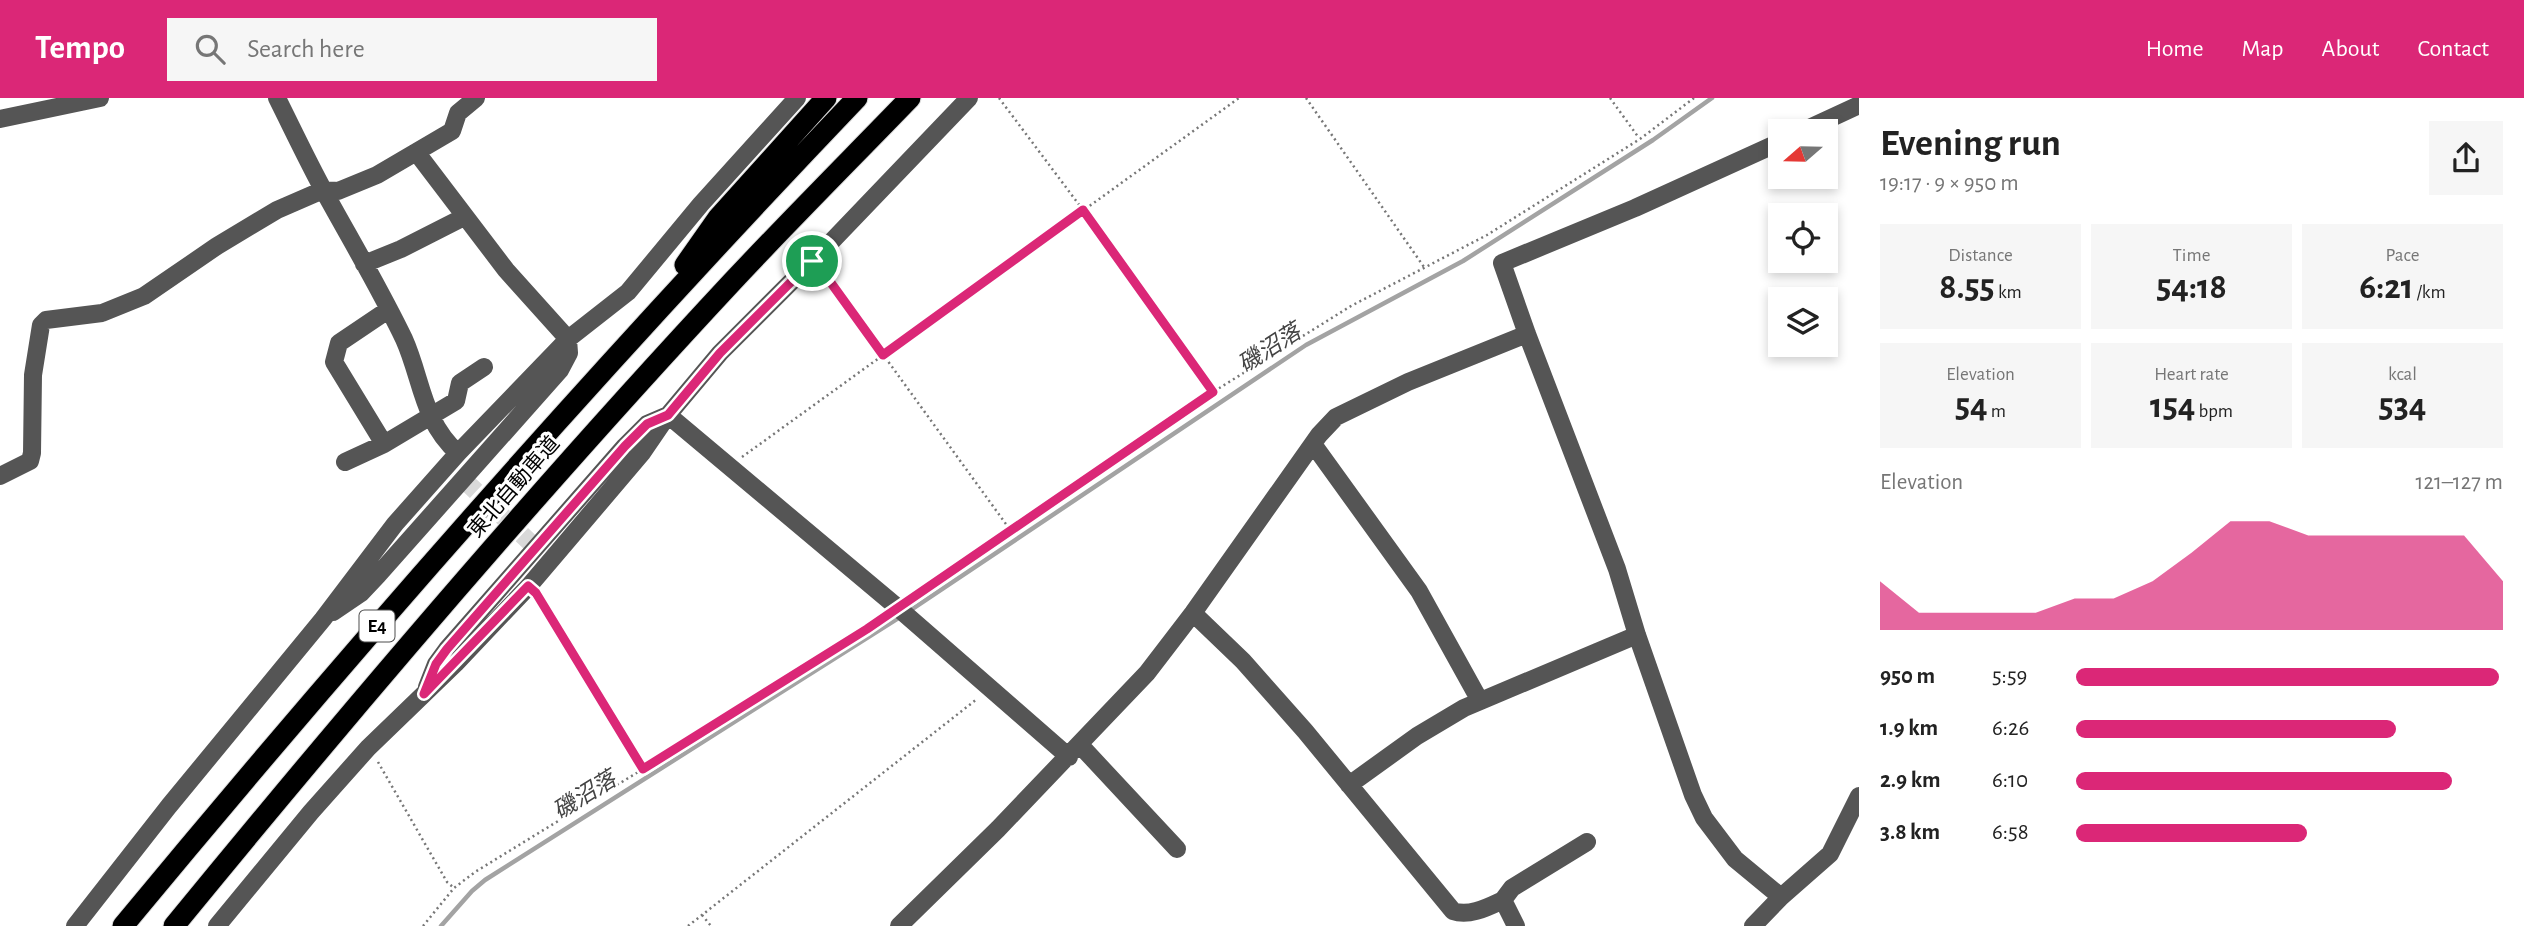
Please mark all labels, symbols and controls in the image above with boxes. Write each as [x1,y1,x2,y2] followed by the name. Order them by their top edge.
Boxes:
[167,18,657,81] search box
[191,30,229,68] icon: search
[35,32,125,65] text: Tempo
[247,36,365,62] text: Search here
[2146,37,2204,61] text: Home
[2242,37,2284,61] text: Map
[2322,37,2379,61] text: About
[2417,37,2489,61] text: Contact
[1768,119,1838,189] north arrow
[1768,119,1838,357] map controls
[2429,121,2503,195] button: share
[1880,125,2061,163] text: Evening run
[1880,172,2019,195] text: 19:17 · 9 × 950 m
[1768,203,1838,273] button: locate
[782,231,842,291] pin
[793,242,831,280] icon: arrive
[1948,246,2013,265] text: Distance
[2173,246,2210,265] text: Time
[2385,246,2420,265] text: Pace
[1939,270,1995,305] text: 8.55
[2156,270,2227,305] text: 54:18
[2359,270,2413,305] text: 6:21
[1995,283,2022,302] text: km
[2413,283,2446,302] text: /km
[1768,287,1838,357] button: layers
[1234,317,1309,377] water label: 磯沼落
[1946,365,2015,384] text: Elevation
[2154,365,2229,384] text: Heart rate
[2388,365,2417,384] text: kcal
[1955,389,1988,424] text: 54
[2150,389,2195,424] text: 154
[2379,389,2426,424] text: 534
[1988,402,2006,421] text: m
[2195,402,2233,421] text: bpm
[464,432,563,541] street label: 東北自動車道
[1880,471,1963,494] text: Elevation
[2416,471,2503,494] text: 121–127 m
[360,610,394,642] road number: E4
[1880,665,1935,688] text: 950 m
[1992,665,2027,688] text: 5:59
[1880,717,1938,740] text: 1.9 km
[1992,717,2029,740] text: 6:26
[549,764,624,824] water label: 磯沼落
[1880,769,1941,792] text: 2.9 km
[1992,769,2028,792] text: 6:10
[1880,821,1940,844] text: 3.8 km
[1992,821,2029,844] text: 6:58

